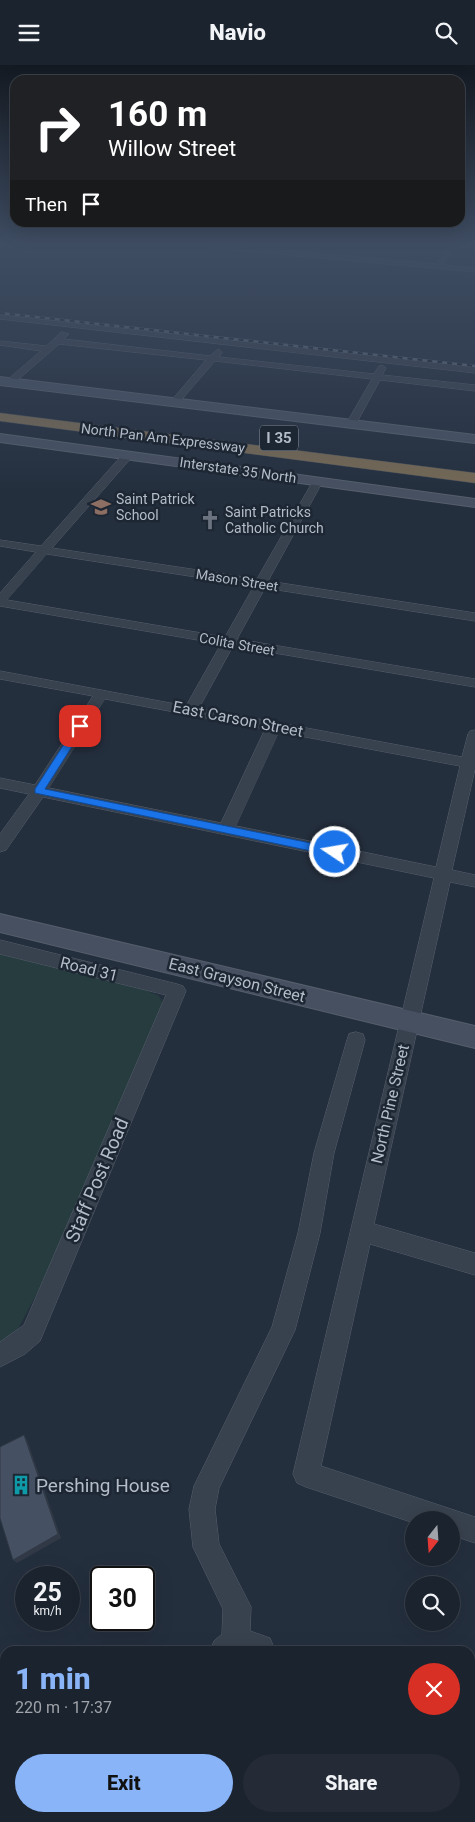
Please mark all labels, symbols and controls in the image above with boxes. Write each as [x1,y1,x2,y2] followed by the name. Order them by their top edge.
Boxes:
[15,19,43,47] icon: menu
[432,19,460,47] icon: search
[209,20,266,45] text: Navio
[108,94,207,135] text: 160 m
[25,95,90,160] icon: right
[108,136,236,161] text: Willow Street
[77,190,105,218] icon: arrive
[25,193,67,216] text: Then
[80,420,246,456] street label: North Pan Am Expressway
[260,425,298,451] road number: I 35
[179,454,297,486] street label: Interstate 35 North
[116,491,196,523] place label: Saint Patrick School
[90,496,112,518] school or university icon: Saint Patrick School
[225,504,324,536] place label: Saint Patricks Catholic Church
[199,509,221,531] church icon: Saint Patricks Catholic Church
[195,566,280,594] street label: Mason Street
[198,629,276,659] street label: Colita Street
[171,697,305,741] street label: East Carson Street
[59,705,101,747] pin
[66,712,94,740] icon: arrive
[308,825,360,877] position arrow
[58,953,120,985] street label: Road 31
[167,954,307,1006] street label: East Grayson Street
[367,1042,413,1166] street label: North Pine Street
[60,1114,134,1246] street label: Staff Post Road
[10,1474,32,1496] building icon: Pershing House
[36,1474,170,1497] place label: Pershing House
[405,1511,460,1566] north arrow
[405,1511,460,1631] map controls
[90,1566,155,1631] speed limit sign: 30
[405,1576,460,1631] button: search
[33,1578,62,1607] text: 25
[33,1604,62,1618] text: km/h
[15,1661,91,1696] text: 1 min
[408,1663,460,1715] button: close
[15,1698,112,1717] text: 220 m · 17:37
[15,1754,233,1812] button: Exit
[243,1754,460,1812] button: Share

